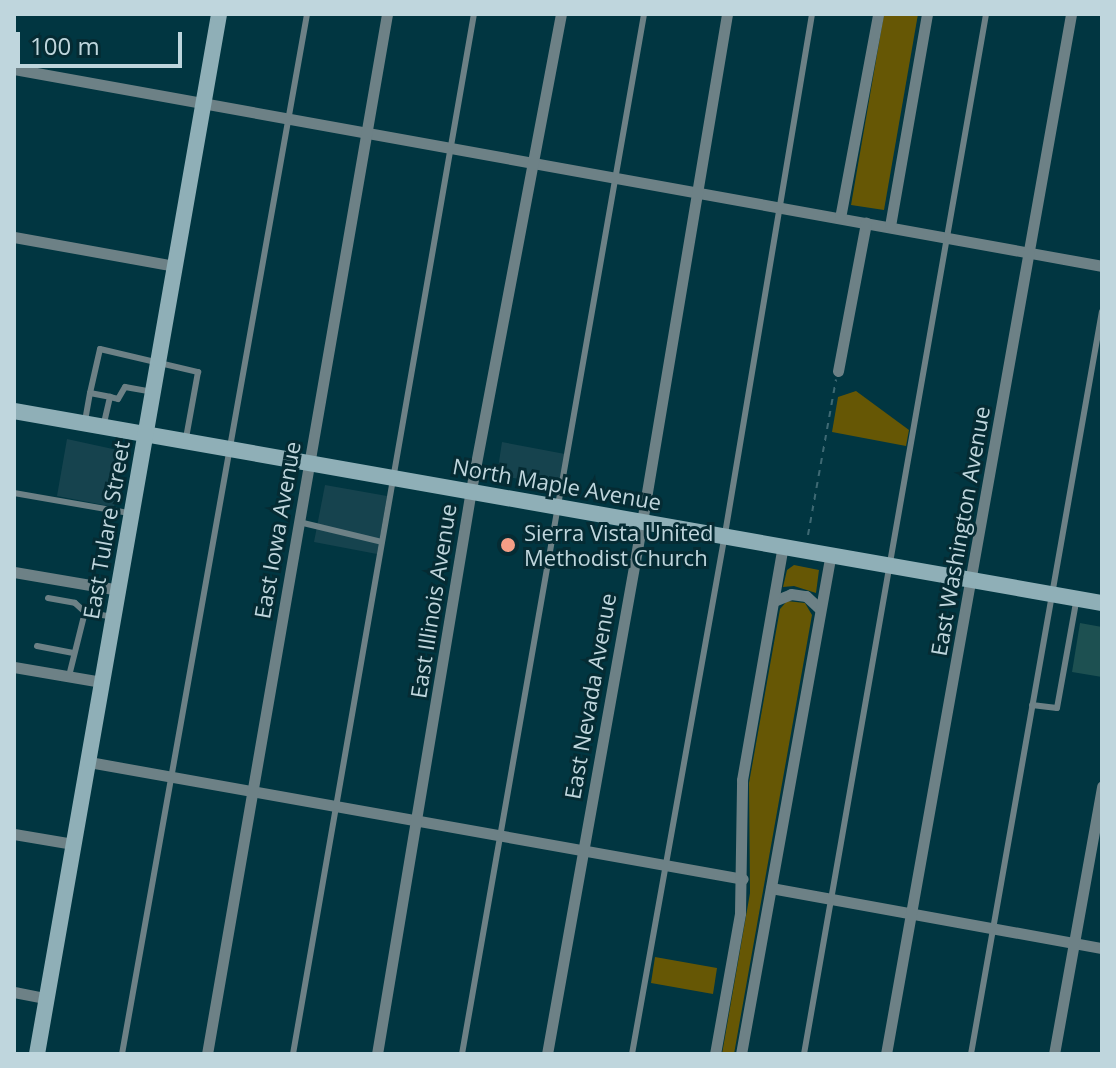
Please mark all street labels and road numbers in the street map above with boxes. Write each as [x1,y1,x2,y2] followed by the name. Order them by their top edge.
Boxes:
[925,404,995,658] street label: East Washington Avenue
[77,439,135,621] street label: East Tulare Street
[248,439,306,621] street label: East Iowa Avenue
[451,453,663,515] street label: North Maple Avenue
[405,502,461,700] street label: East Illinois Avenue
[559,591,621,801] street label: East Nevada Avenue

